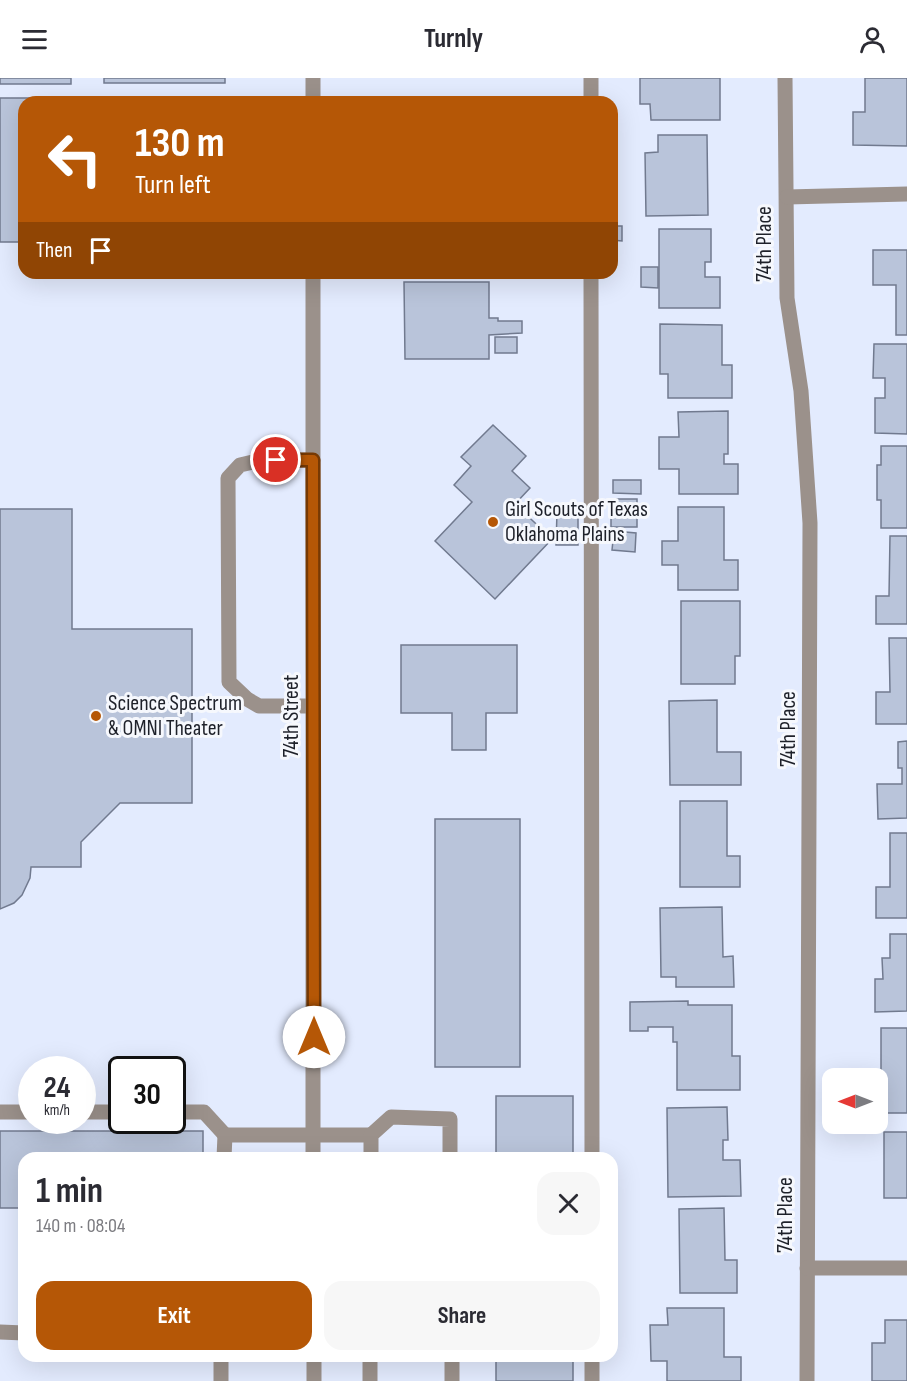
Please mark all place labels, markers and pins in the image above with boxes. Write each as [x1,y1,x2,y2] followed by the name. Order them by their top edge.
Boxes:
[250,434,301,485] pin
[505,496,648,548] place label: Girl Scouts of Texas Oklahoma Plains
[486,515,500,529] marker: Girl Scouts of Texas Oklahoma Plains
[108,690,242,742] place label: Science Spectrum & OMNI Theater
[89,709,103,723] marker: Science Spectrum & OMNI Theater

